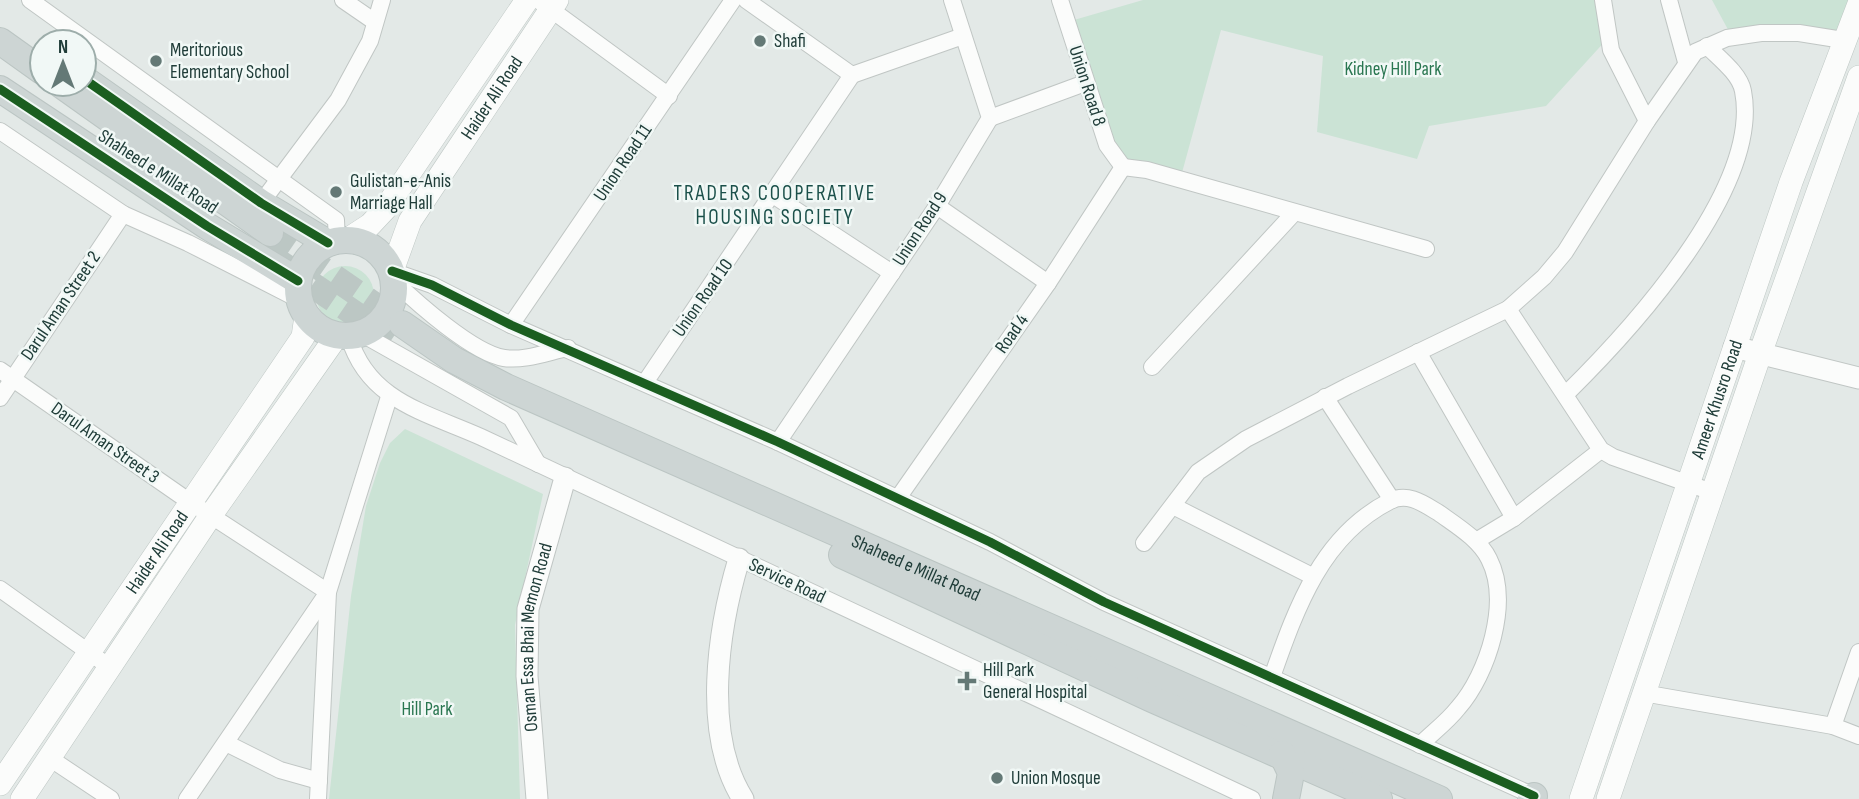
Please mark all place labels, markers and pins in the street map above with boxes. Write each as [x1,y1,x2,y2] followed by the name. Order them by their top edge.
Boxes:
[774,30,806,53] place label: Shafi
[752,33,768,49] marker: Shafi
[170,39,289,84] place label: Meritorious Elementary School
[148,53,164,69] marker: Meritorious Elementary School
[350,170,451,215] place label: Gulistan-e-Anis Marriage Hall
[328,184,344,200] marker: Gulistan-e-Anis Marriage Hall
[983,659,1087,704] place label: Hill Park General Hospital
[957,671,977,691] marker: Hill Park General Hospital
[1011,767,1101,790] place label: Union Mosque
[989,770,1005,786] marker: Union Mosque

